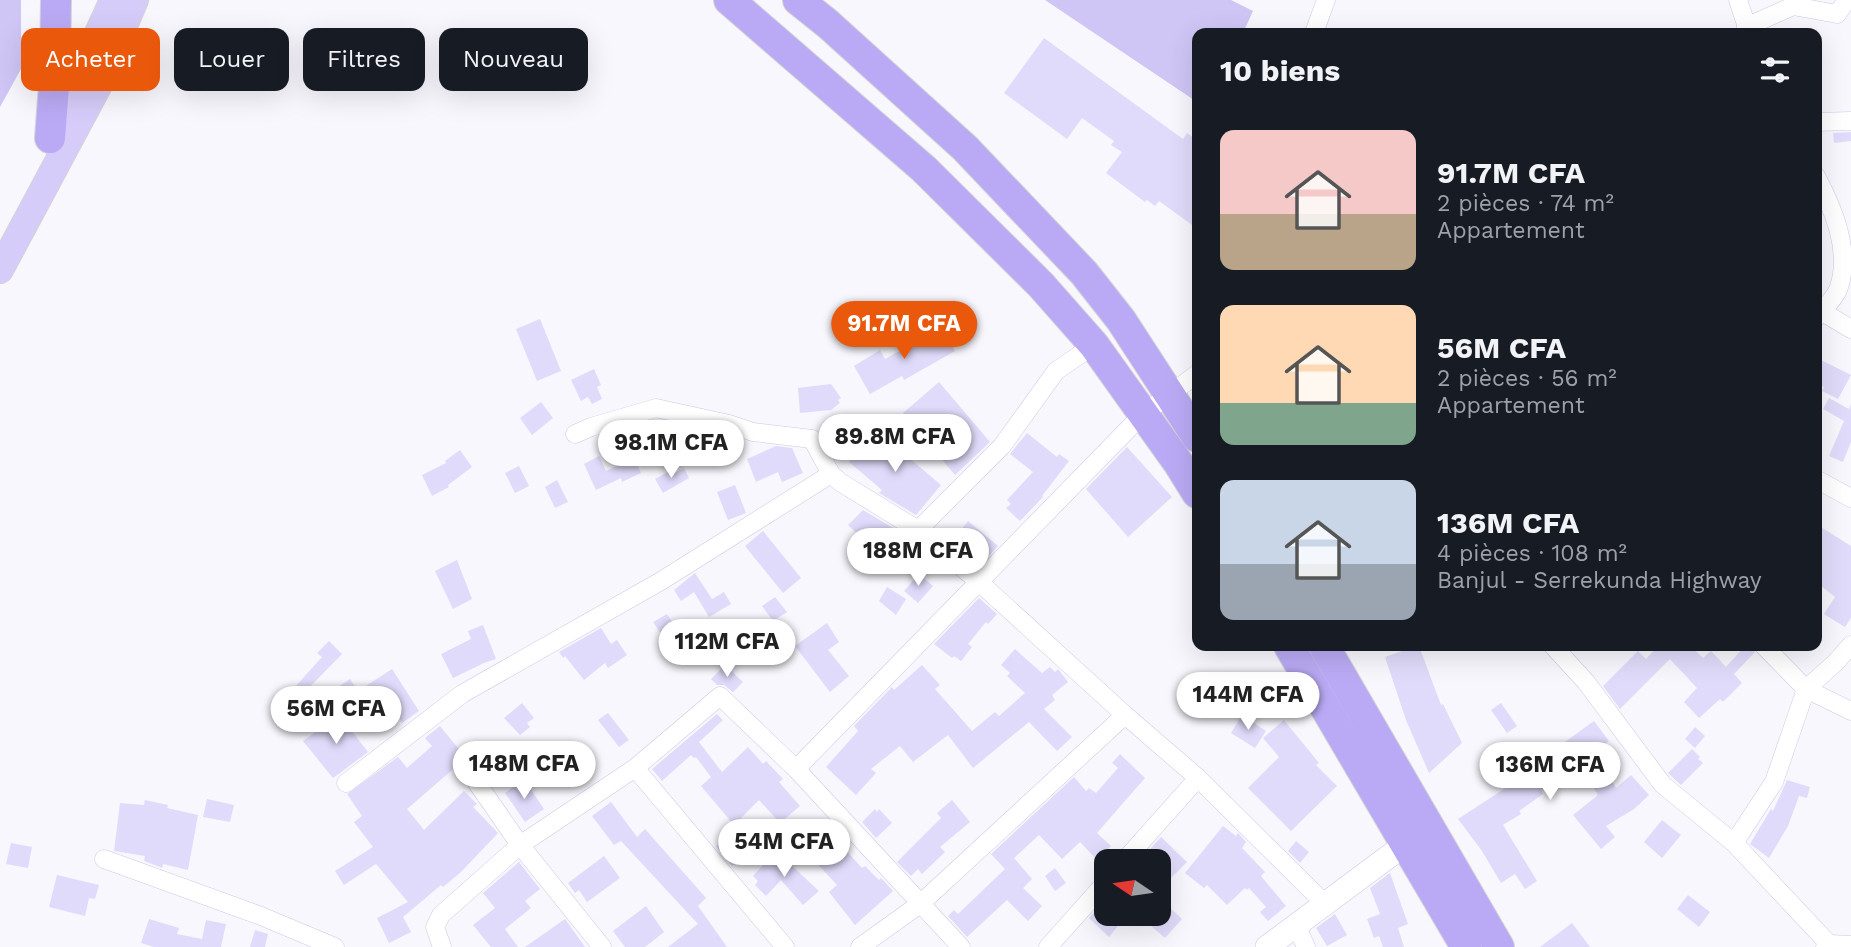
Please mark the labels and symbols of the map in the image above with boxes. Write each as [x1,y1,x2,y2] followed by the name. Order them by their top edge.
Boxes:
[824,302,984,361] pin: 91.7M CFA
[815,414,975,474] pin: 89.8M CFA
[591,420,751,480] pin: 98.1M CFA
[846,528,990,588] pin: 188M CFA
[655,620,799,679] pin: 112M CFA
[1176,672,1320,732] pin: 144M CFA
[271,686,401,746] pin: 56M CFA
[452,742,596,801] pin: 148M CFA
[1478,742,1622,802] pin: 136M CFA
[719,820,849,879] pin: 54M CFA
[1094,849,1171,926] north arrow

